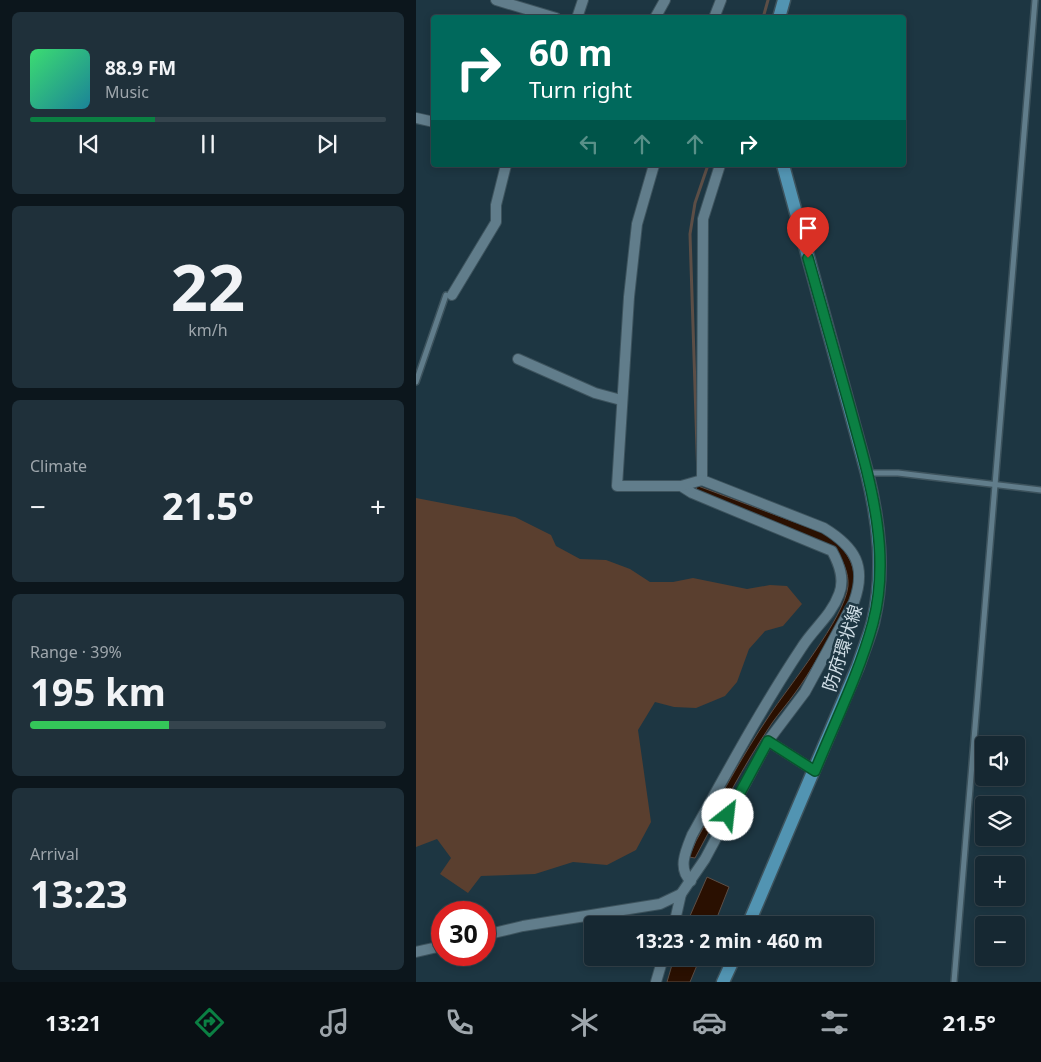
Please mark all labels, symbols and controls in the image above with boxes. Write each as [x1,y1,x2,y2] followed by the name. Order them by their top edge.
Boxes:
[529,29,612,76] text: 60 m
[446,35,511,100] icon: right
[105,55,176,81] text: 88.9 FM
[529,74,632,104] text: Turn right
[105,81,149,103] text: Music
[75,130,103,158] icon: previous
[194,130,222,158] icon: pause
[313,130,341,158] icon: next
[575,130,603,158] icon: left
[628,130,656,158] icon: ahead
[681,130,709,158] icon: ahead
[734,130,762,158] icon: right
[787,207,829,258] pin
[794,214,822,242] icon: arrive
[171,242,245,330] text: 22
[188,319,228,341] text: km/h
[30,455,87,477] text: Climate
[162,479,254,531] text: 21.5°
[30,487,46,525] text: −
[370,487,386,525] text: +
[817,601,867,694] street label: 防府環状線
[30,641,122,663] text: Range · 39%
[30,665,166,717] text: 195 km
[975,736,1025,966] map controls
[975,736,1025,786] button: sound
[701,788,753,840] position arrow
[975,796,1025,846] button: layers
[30,843,79,865] text: Arrival
[975,856,1025,906] button: +
[30,867,128,919] text: 13:23
[431,901,496,966] speed limit sign: 30
[975,916,1025,966] button: −
[635,928,823,954] text: 13:23 · 2 min · 460 m
[192,1005,227,1040] icon: directions
[317,1005,352,1040] icon: music
[442,1005,477,1040] icon: phone
[567,1005,602,1040] icon: climate
[692,1005,727,1040] icon: car
[817,1005,852,1040] icon: filters
[45,1007,102,1037] text: 13:21
[943,1007,996,1037] text: 21.5°

